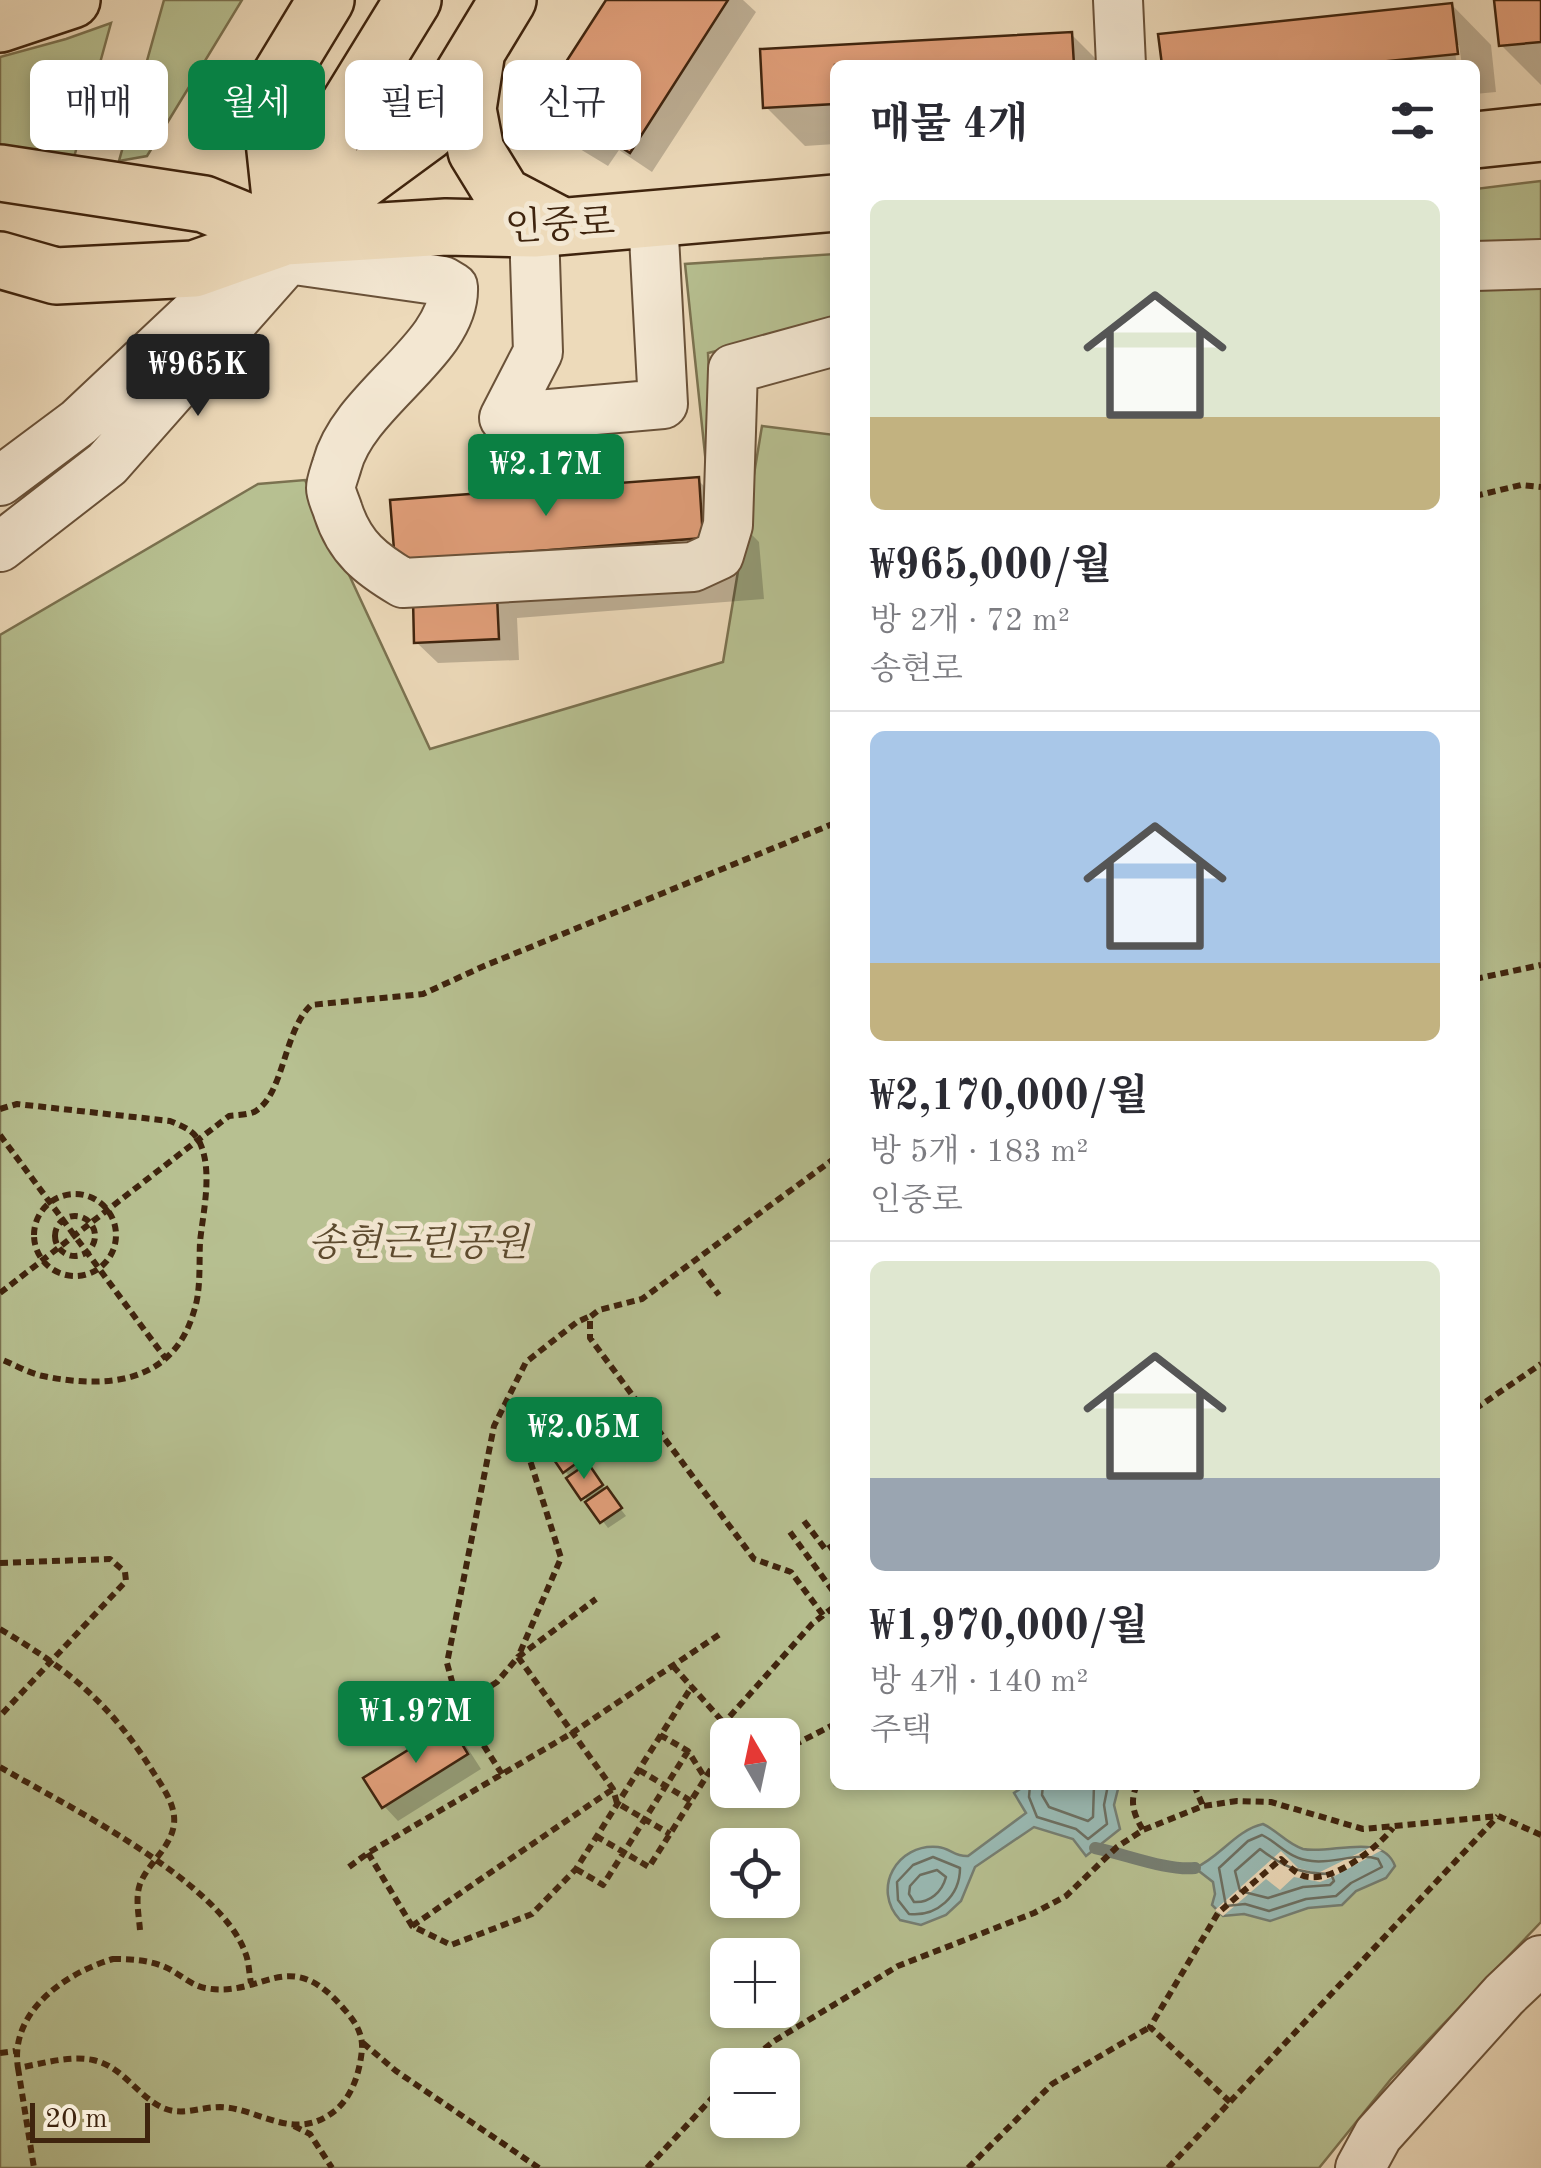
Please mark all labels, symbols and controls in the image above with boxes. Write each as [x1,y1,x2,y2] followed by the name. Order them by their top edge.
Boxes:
[30,60,168,150] chip: 매매
[188,60,325,150] chip: 월세
[345,60,483,150] chip: 필터
[503,60,641,150] chip: 신규
[1385,93,1440,148] icon: filters
[870,105,1028,147] text: 매물 4개
[504,201,616,249] street label: 인중로
[1065,265,1245,445] icon: home
[128,334,268,419] pin: ₩965K
[148,350,248,382] text: ₩965K
[465,434,627,519] pin: ₩2.17M
[490,450,602,482] text: ₩2.17M
[870,546,1112,588] text: ₩965,000/월
[870,606,1070,638] text: 방 2개 · 72 m²
[870,655,963,687] text: 송현로
[1065,796,1245,976] icon: home
[870,1077,1148,1119] text: ₩2,170,000/월
[870,1137,1088,1169] text: 방 5개 · 183 m²
[870,1186,963,1218] text: 인중로
[308,1222,530,1264] park label: 송현근린공원
[1065,1326,1245,1506] icon: home
[503,1397,665,1482] pin: ₩2.05M
[528,1413,640,1445] text: ₩2.05M
[870,1607,1148,1649] text: ₩1,970,000/월
[870,1667,1088,1699] text: 방 4개 · 140 m²
[335,1681,497,1766] pin: ₩1.97M
[360,1697,472,1729] text: ₩1.97M
[870,1716,932,1748] text: 주택
[710,1718,800,1808] north arrow
[710,1718,800,2138] map controls
[710,1828,800,1918] button: locate
[710,1938,800,2028] button: +
[710,2048,800,2138] button: −
[30,2098,150,2142] scale bar
[45,2106,108,2134] text: 20 m

